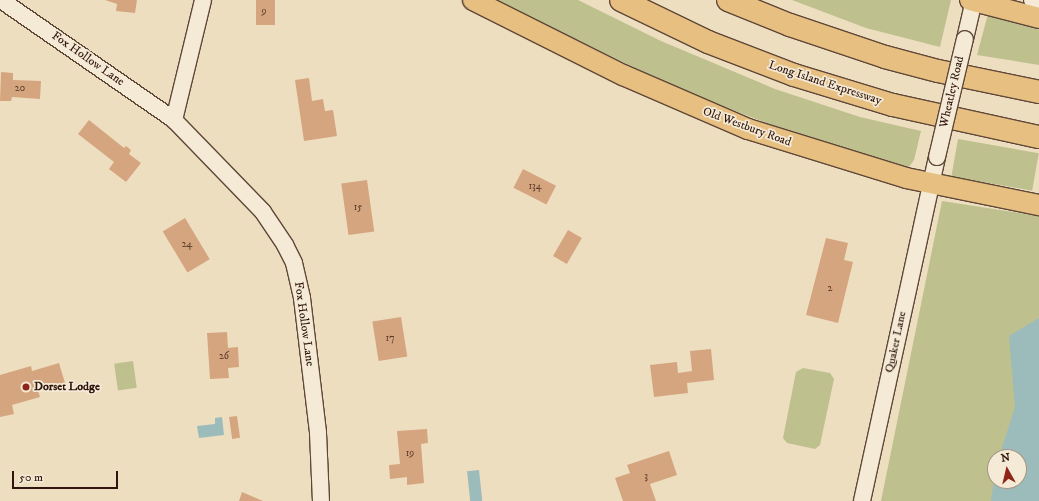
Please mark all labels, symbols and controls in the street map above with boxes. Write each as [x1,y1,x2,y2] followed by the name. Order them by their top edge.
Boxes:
[262,6,266,18] house number: 9
[49,29,127,89] street label: Fox Hollow Lane
[937,55,967,129] street label: Wheatley Road
[767,58,883,108] street label: Long Island Expressway
[15,83,25,95] house number: 20
[701,104,793,150] street label: Old Westbury Road
[528,181,542,193] house number: 134
[354,202,362,214] house number: 15
[182,239,192,251] house number: 24
[291,281,317,367] street label: Fox Hollow Lane
[828,283,832,295] house number: 2
[882,310,910,374] street label: Quaker Lane
[386,333,394,345] house number: 17
[219,351,229,363] house number: 26
[34,380,100,394] place label: Dorset Lodge
[21,382,31,392] marker: Dorset Lodge
[406,448,414,460] house number: 19
[987,449,1027,489] north arrow
[1000,451,1011,466] text: N
[14,463,120,489] scale bar
[19,470,43,485] text: 50 m
[644,471,648,483] house number: 3

